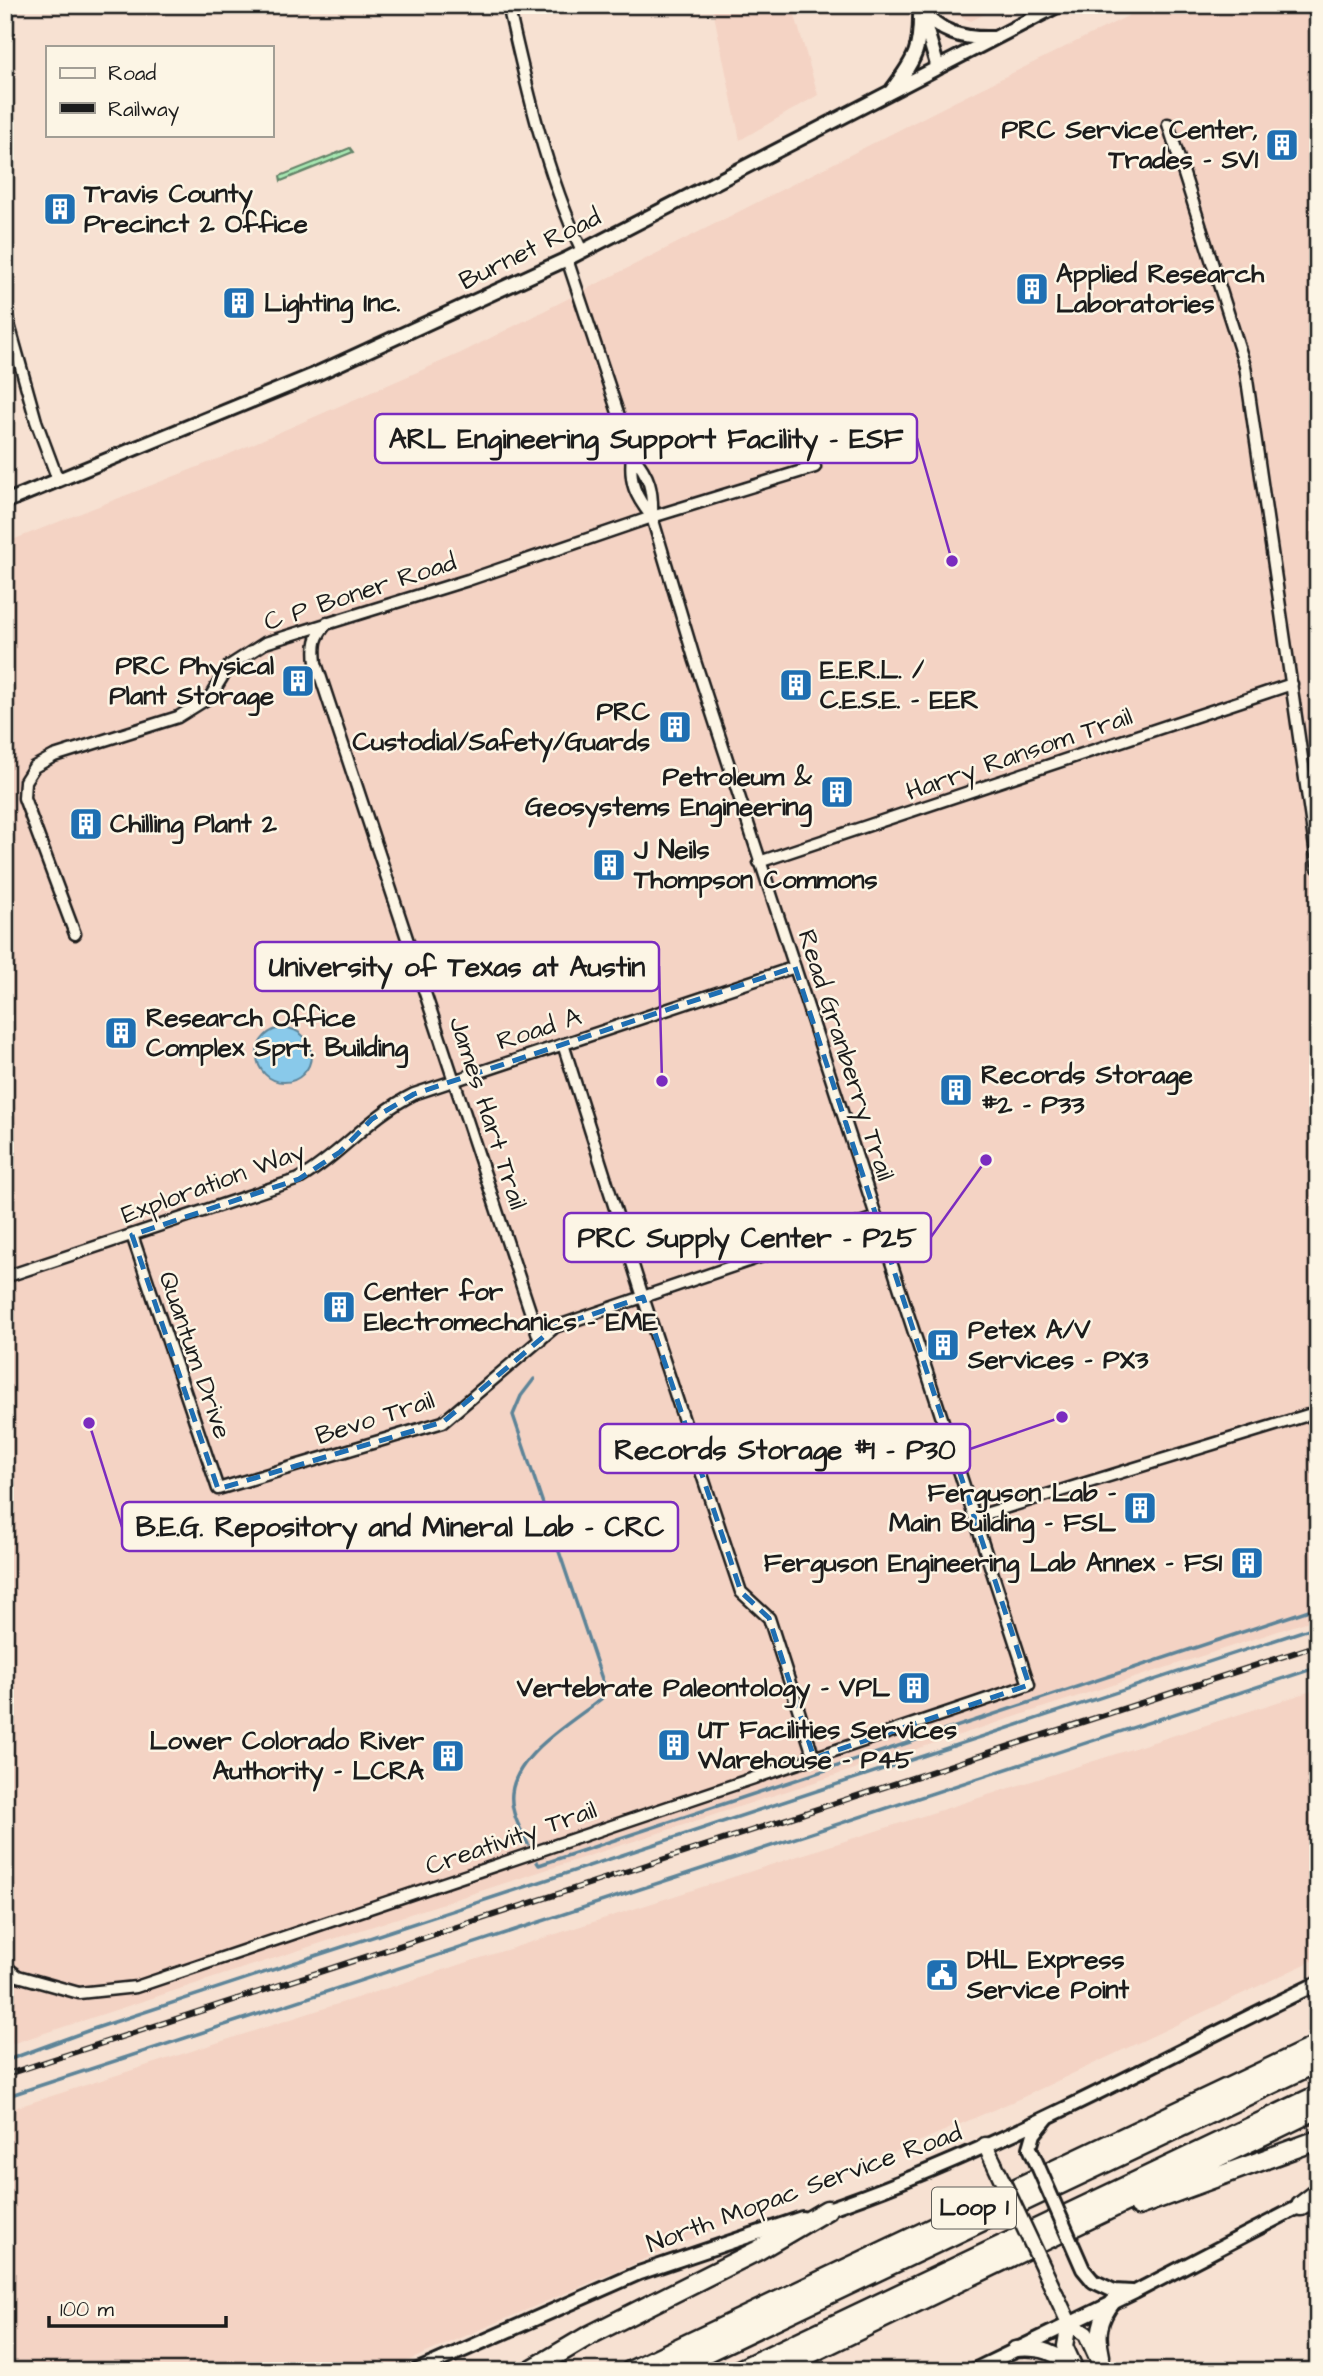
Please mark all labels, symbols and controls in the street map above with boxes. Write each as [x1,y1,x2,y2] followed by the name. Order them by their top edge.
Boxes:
[46,46,273,136] legend
[108,59,156,88] text: Road
[108,95,180,126] text: Railway
[1002,112,1259,178] place label: PRC Service Center, Trades - SV1
[1263,126,1301,164] building icon: PRC Service Center, Trades - SV1
[83,176,308,242] place label: Travis County Precinct 2 Office
[41,190,79,228] building icon: Travis County Precinct 2 Office
[453,199,607,299] street label: Burnet Road
[1056,256,1265,322] place label: Applied Research Laboratories
[1013,270,1051,308] building icon: Applied Research Laboratories
[220,284,258,322] building icon: Lighting Inc.
[264,285,401,324] place label: Lighting Inc.
[375,414,917,463] callout: ARL Engineering Support Facility - ESF
[389,420,904,462] text: ARL Engineering Support Facility - ESF
[259,544,461,640] street label: C P Boner Road
[109,648,274,717] place label: PRC Physical Plant Storage
[820,652,979,718] place label: E.E.R.L. / C.E.S.E. - EER
[279,662,317,700] building icon: PRC Physical Plant Storage
[777,666,815,704] building icon: E.E.R.L. / C.E.S.E. - EER
[353,694,651,763] place label: PRC Custodial/Safety/Guards
[901,698,1138,812] street label: Harry Ransom Trail
[656,708,694,746] building icon: PRC Custodial/Safety/Guards
[525,759,813,828] place label: Petroleum & Geosystems Engineering
[818,773,856,811] building icon: Petroleum & Geosystems Engineering
[67,805,105,843] building icon: Chilling Plant 2
[110,806,277,845] place label: Chilling Plant 2
[633,832,878,898] place label: J Neils Thompson Commons
[590,846,628,884] building icon: J Neils Thompson Commons
[787,925,904,1186] street label: Read Granberry Trail
[255,942,659,991] callout: University of Texas at Austin
[269,948,645,990] text: University of Texas at Austin
[492,998,586,1060] street label: Road A
[146,1000,409,1069] place label: Research Office Complex Sprt. Building
[440,1012,536,1214] street label: James Hart Trail
[102,1014,140,1052] building icon: Research Office Complex Sprt. Building
[981,1057,1193,1123] place label: Records Storage #2 - P33
[937,1071,975,1109] building icon: Records Storage #2 - P33
[116,1133,310,1235] street label: Exploration Way
[564,1213,931,1262] callout: PRC Supply Center - P25
[578,1219,918,1261] text: PRC Supply Center - P25
[149,1266,241,1444] street label: Quantum Drive
[364,1274,659,1340] place label: Center for Electromechanics - EME
[320,1288,358,1326] building icon: Center for Electromechanics - EME
[967,1312,1149,1378] place label: Petex A/V Services - PX3
[924,1326,962,1364] building icon: Petex A/V Services - PX3
[311,1382,439,1454] street label: Bevo Trail
[600,1424,970,1473] callout: Records Storage #1 - P30
[614,1431,956,1472] text: Records Storage #1 - P30
[889,1475,1117,1544] place label: Ferguson Lab - Main Building - FSL
[1121,1489,1159,1527] building icon: Ferguson Lab - Main Building - FSL
[122,1502,678,1551] callout: B.E.G. Repository and Mineral Lab - CRC
[136,1508,664,1550] text: B.E.G. Repository and Mineral Lab - CRC
[1228,1544,1266,1582] building icon: Ferguson Engineering Lab Annex - FS1
[764,1545,1223,1584] place label: Ferguson Engineering Lab Annex - FS1
[895,1669,933,1707] building icon: Vertebrate Paleontology - VPL
[516,1670,891,1709] place label: Vertebrate Paleontology - VPL
[697,1712,957,1778] place label: UT Facilities Services Warehouse - P45
[149,1723,425,1792] place label: Lower Colorado River Authority - LCRA
[655,1726,693,1764] building icon: UT Facilities Services Warehouse - P45
[429,1737,467,1775] building icon: Lower Colorado River Authority - LCRA
[421,1792,602,1886] street label: Creativity Trail
[966,1942,1130,2008] place label: DHL Express Service Point
[923,1956,961,1994] public building icon: DHL Express Service Point
[641,2114,967,2262] street label: North Mopac Service Road
[932,2188,1016,2228] road number: Loop 1
[49,2285,226,2329] scale bar
[60,2295,115,2324] text: 100 m

